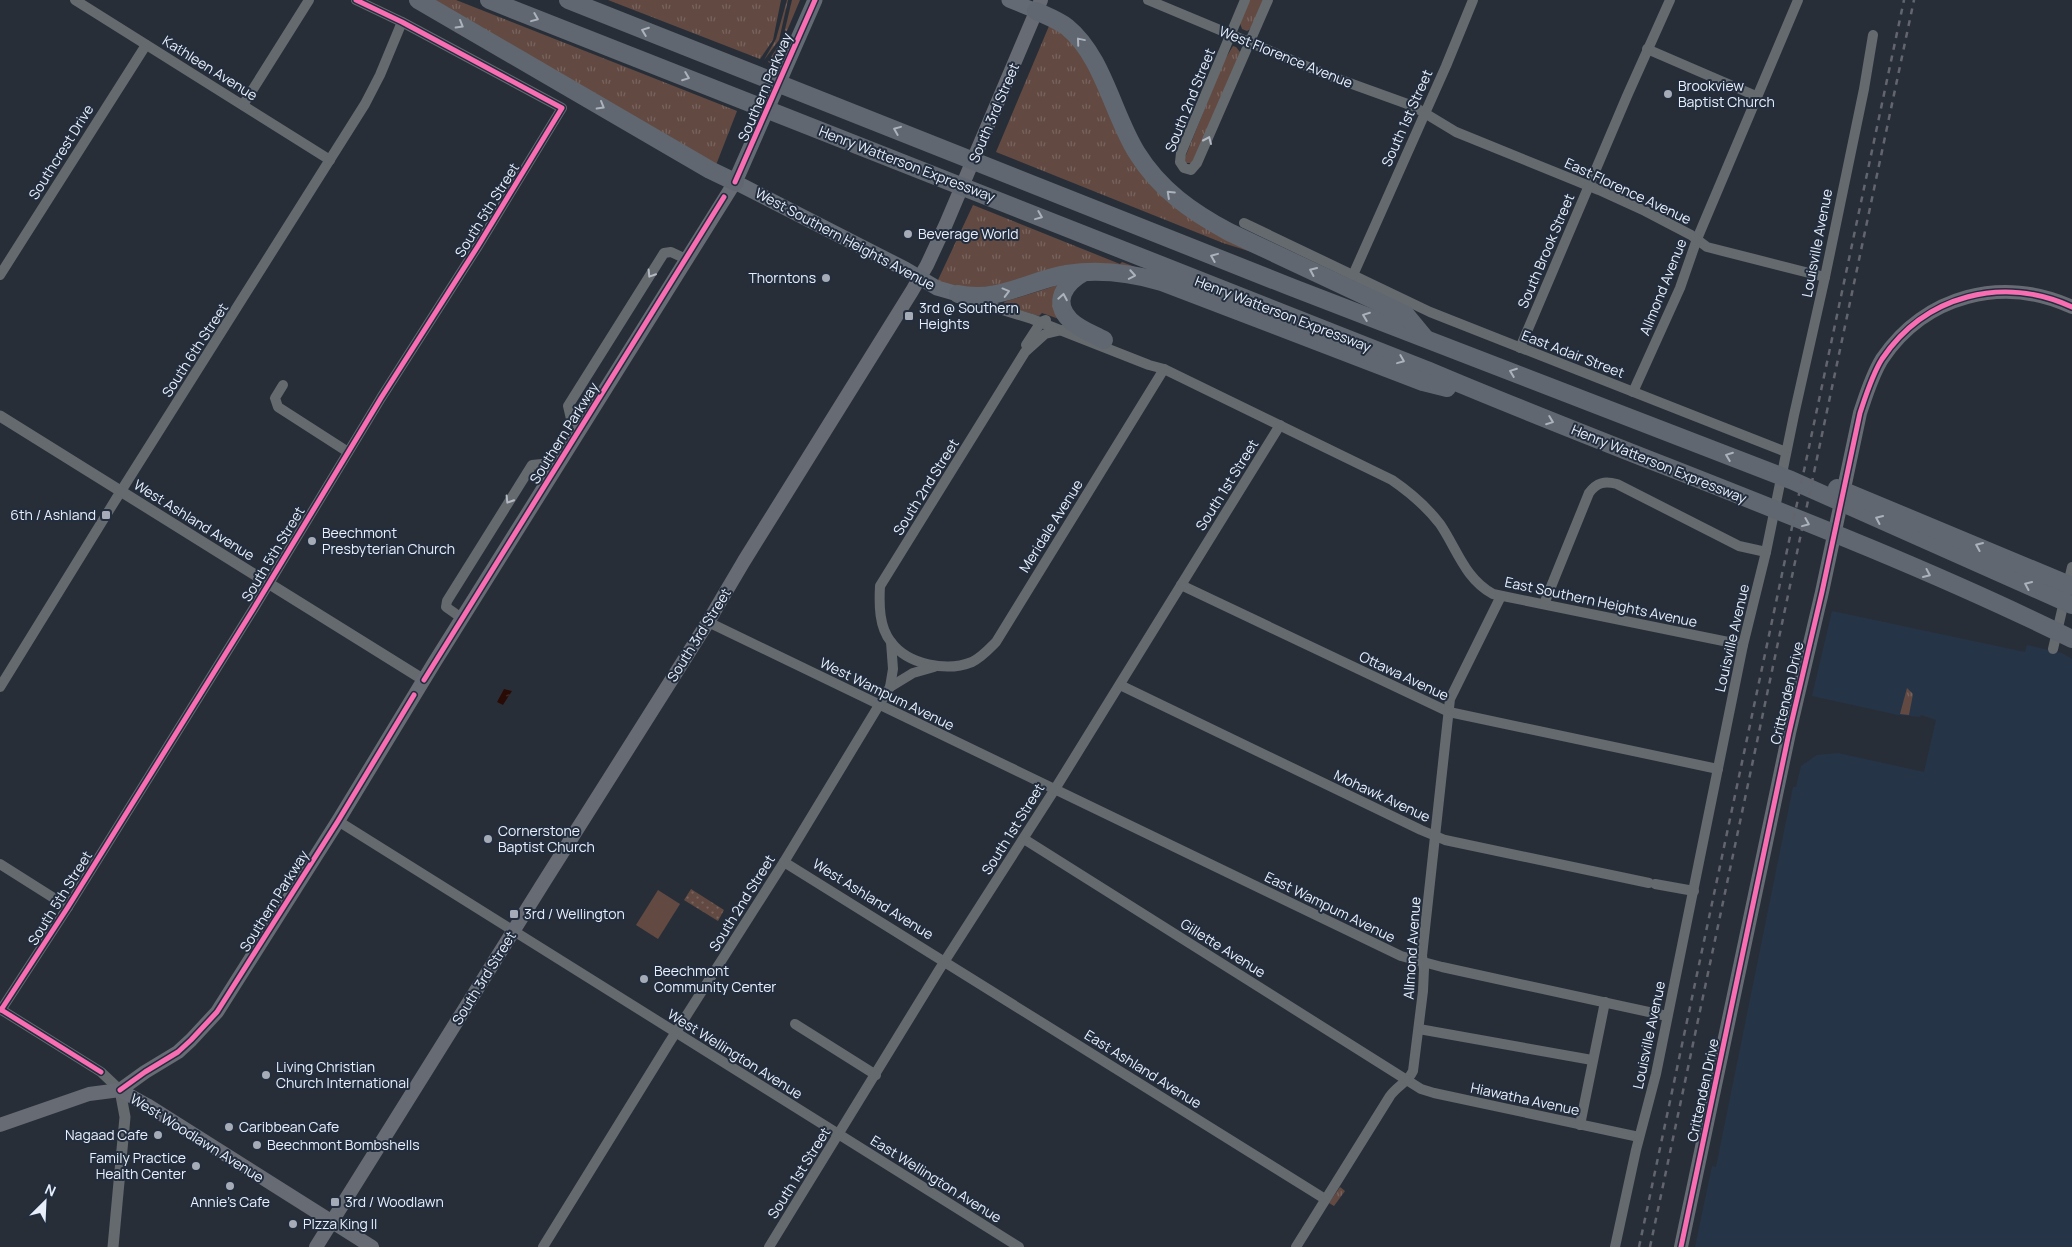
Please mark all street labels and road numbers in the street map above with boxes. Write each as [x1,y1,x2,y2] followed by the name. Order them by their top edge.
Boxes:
[1217,21,1356,92] street label: West Florence Avenue
[733,29,796,144] street label: Southern Parkway
[159,31,261,104] street label: Kathleen Avenue
[1160,45,1219,155] street label: South 2nd Street
[964,60,1023,166] street label: South 3rd Street
[1377,66,1437,169] street label: South 1st Street
[24,101,97,203] street label: Southcrest Drive
[816,121,999,206] street label: Henry Watterson Expressway
[1562,153,1695,228] street label: East Florence Avenue
[450,159,523,261] street label: South 5th Street
[752,183,938,294] street label: West Southern Heights Avenue
[1797,187,1836,299] street label: Louisville Avenue
[1513,190,1578,311] street label: South Brook Street
[1634,236,1691,338] street label: Allmond Avenue
[1192,271,1375,356] street label: Henry Watterson Expressway
[157,299,232,400] street label: South 6th Street
[1519,325,1628,382] street label: East Adair Street
[525,378,603,487] street label: Southern Parkway
[1569,420,1750,508] street label: Henry Watterson Expressway
[888,435,963,539] street label: South 2nd Street
[1191,435,1262,534] street label: South 1st Street
[130,475,258,564] street label: West Ashland Avenue
[1014,476,1087,576] street label: Meridale Avenue
[237,502,309,605] street label: South 5th Street
[1503,572,1699,631] street label: East Southern Heights Avenue
[1710,582,1753,694] street label: Louisville Avenue
[662,584,735,685] street label: South 3rd Street
[1765,640,1808,746] street label: Crittenden Drive
[1356,646,1452,705] street label: Ottawa Avenue
[817,653,958,734] street label: West Wampum Avenue
[1331,765,1433,826] street label: Mohawk Avenue
[977,779,1048,878] street label: South 1st Street
[235,846,313,955] street label: Southern Parkway
[23,847,96,949] street label: South 5th Street
[704,851,779,955] street label: South 2nd Street
[809,854,937,943] street label: West Ashland Avenue
[1262,867,1399,946] street label: East Wampum Avenue
[1398,896,1425,1000] street label: Allmond Avenue
[1177,914,1269,981] street label: Gillette Avenue
[447,927,520,1028] street label: South 3rd Street
[1628,979,1669,1091] street label: Louisville Avenue
[664,1004,806,1103] street label: West Wellington Avenue
[1081,1025,1205,1112] street label: East Ashland Avenue
[1682,1037,1723,1143] street label: Crittenden Drive
[1469,1078,1581,1119] street label: Hiawatha Avenue
[127,1089,268,1186] street label: West Woodlawn Avenue
[763,1123,834,1222] street label: South 1st Street
[867,1131,1005,1227] street label: East Wellington Avenue

